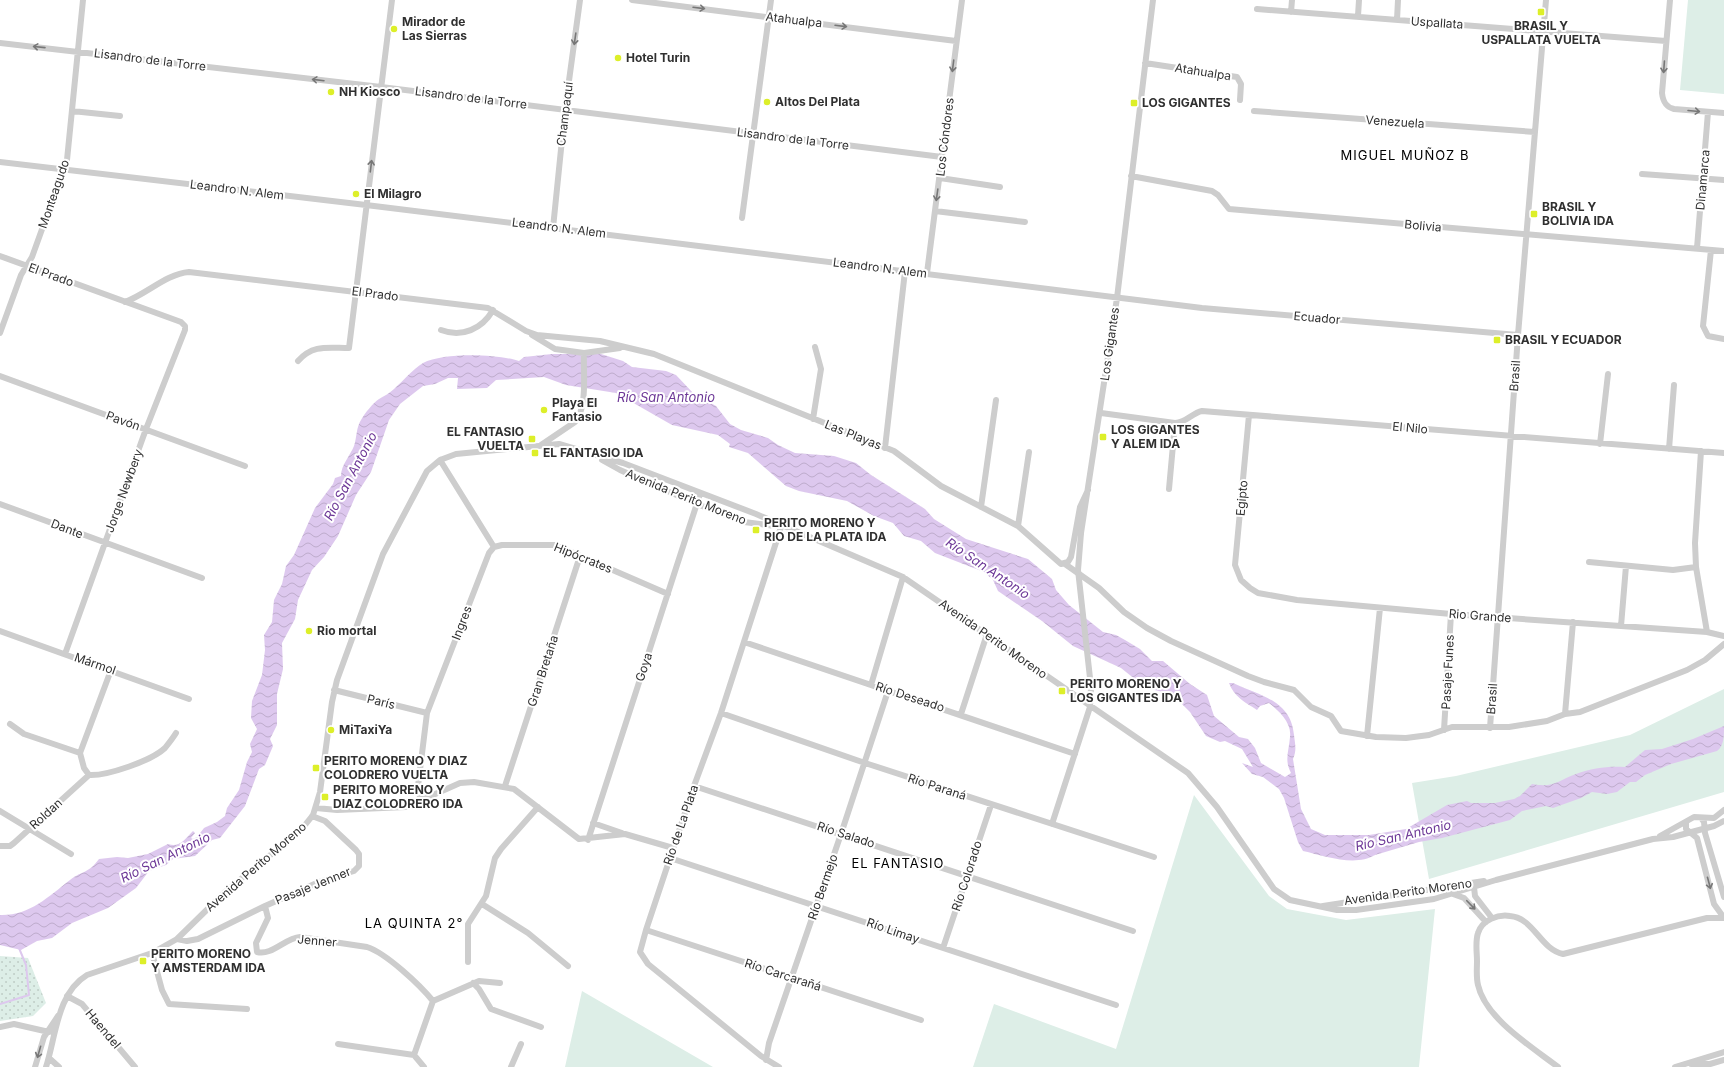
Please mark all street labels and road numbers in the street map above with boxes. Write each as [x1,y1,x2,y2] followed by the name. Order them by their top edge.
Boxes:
[765,9,823,30] street label: Atahualpa
[1410,13,1464,32] street label: Uspallata
[93,45,207,74] street label: Lisandro de la Torre
[1174,60,1232,83] street label: Atahualpa
[553,81,576,147] street label: Champaquí
[414,83,528,112] street label: Lisandro de la Torre
[932,97,957,177] street label: Los Cóndores
[1365,112,1425,131] street label: Venezuela
[736,124,850,153] street label: Lisandro de la Torre
[1692,149,1713,211] street label: Dinamarca
[35,157,72,230] street label: Monteagudo
[189,176,285,203] street label: Leandro N. Alem
[511,214,607,241] street label: Leandro N. Alem
[1404,216,1442,235] street label: Bolivia
[832,254,928,281] street label: Leandro N. Alem
[27,259,76,290] street label: El Prado
[351,283,399,304] street label: El Prado
[1097,306,1122,382] street label: Los Gigantes
[1293,308,1342,327] street label: Ecuador
[1506,360,1523,392] street label: Brasil
[104,407,142,434] street label: Pavón
[823,416,884,453] street label: Las Playas
[1392,418,1428,437] street label: El Nilo
[102,447,146,535] street label: Jorge Newbery
[624,465,749,528] street label: Avenida Perito Moreno
[1232,479,1251,516] street label: Egipto
[49,516,85,542] street label: Dante
[552,539,615,576] street label: Hipócrates
[936,596,1050,682] street label: Avenida Perito Moreno
[448,604,475,642] street label: Ingres
[1448,606,1512,625] street label: Rio Grande
[524,633,561,709] street label: Gran Bretaña
[1438,634,1457,710] street label: Pasaje Funes
[72,649,118,678] street label: Mármol
[632,651,655,683] street label: Goya
[874,678,947,715] street label: Río Deseado
[1483,683,1500,715] street label: Brasil
[366,691,397,712] street label: París
[906,770,968,803] street label: Río Paraná
[660,783,701,867] street label: Río de La Plata
[26,795,65,832] street label: Roldan
[815,818,877,851] street label: Río Salado
[202,819,309,914] street label: Avenida Perito Moreno
[948,839,985,913] street label: Río Colorado
[804,852,841,922] street label: Río Bermejo
[273,863,353,908] street label: Pasaje Jenner
[1343,875,1473,908] street label: Avenida Perito Moreno
[865,915,922,947] street label: Río Limay
[297,931,338,950] street label: Jenner
[743,955,823,994] street label: Río Carcarañá
[83,1006,124,1052] street label: Haendel

